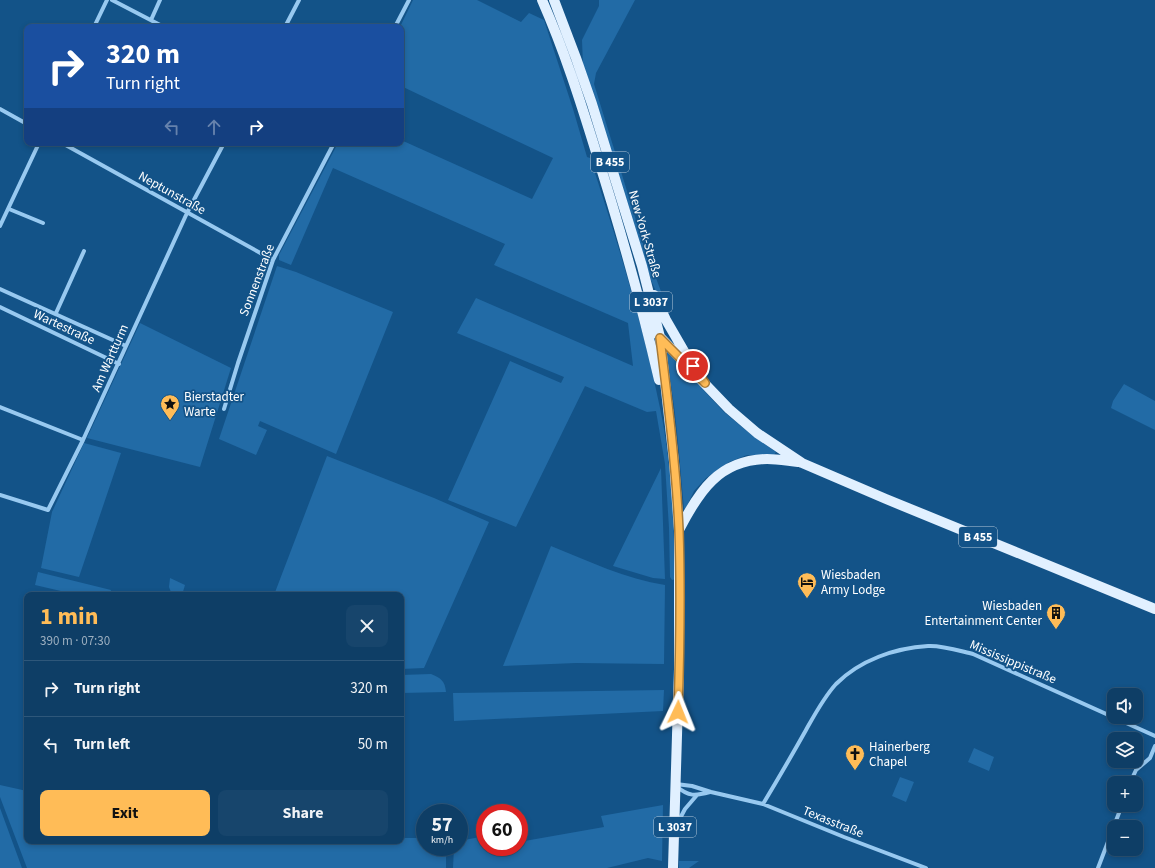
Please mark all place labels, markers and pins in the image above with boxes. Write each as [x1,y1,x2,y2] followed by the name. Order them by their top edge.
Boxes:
[676,349,710,383] pin
[184,388,244,421] place label: Bierstadter Warte
[159,393,181,421] place icon: Bierstadter Warte
[821,566,885,599] place label: Wiesbaden Army Lodge
[796,571,818,599] hotel icon: Wiesbaden Army Lodge
[924,597,1042,630] place label: Wiesbaden Entertainment Center
[1045,602,1067,630] building icon: Wiesbaden Entertainment Center
[869,738,930,771] place label: Hainerberg Chapel
[844,743,866,771] church icon: Hainerberg Chapel

